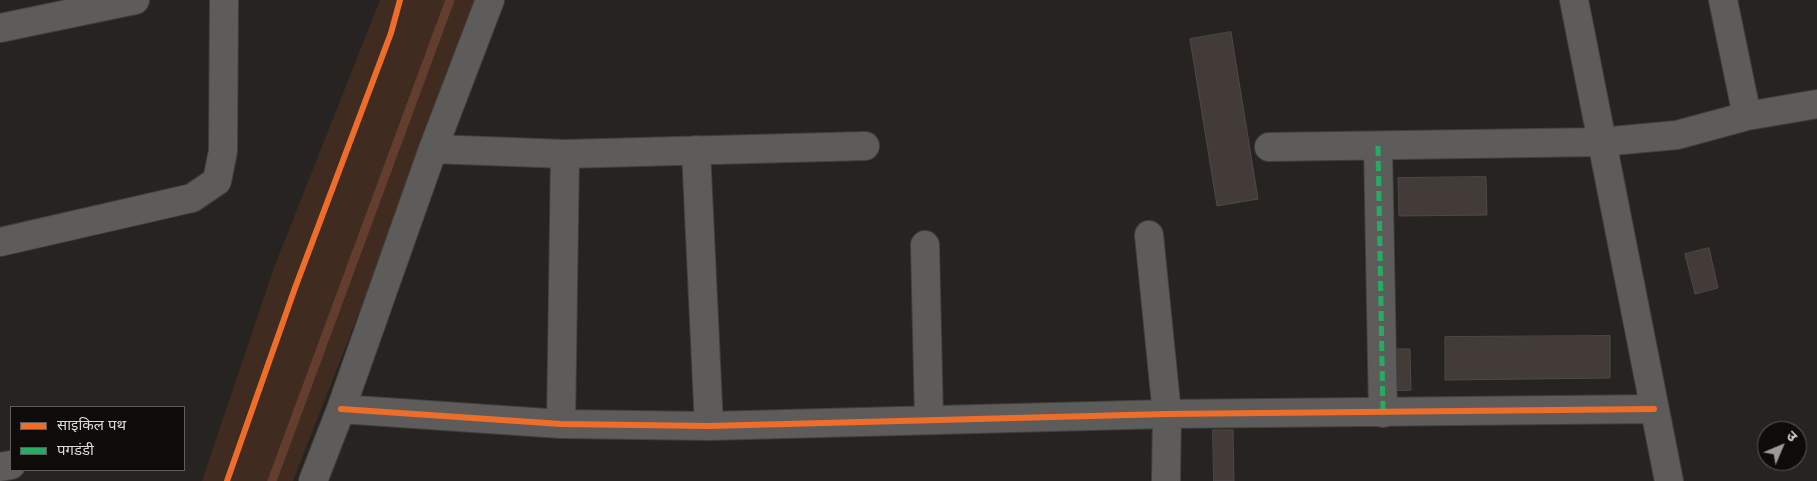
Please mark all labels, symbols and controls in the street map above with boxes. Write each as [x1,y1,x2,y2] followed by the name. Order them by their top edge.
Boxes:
[10,406,185,471] legend
[57,415,126,434] text: साइकिल पथ
[1757,421,1807,471] north arrow
[1783,427,1801,445] text: उ
[57,440,94,459] text: पगडंडी

